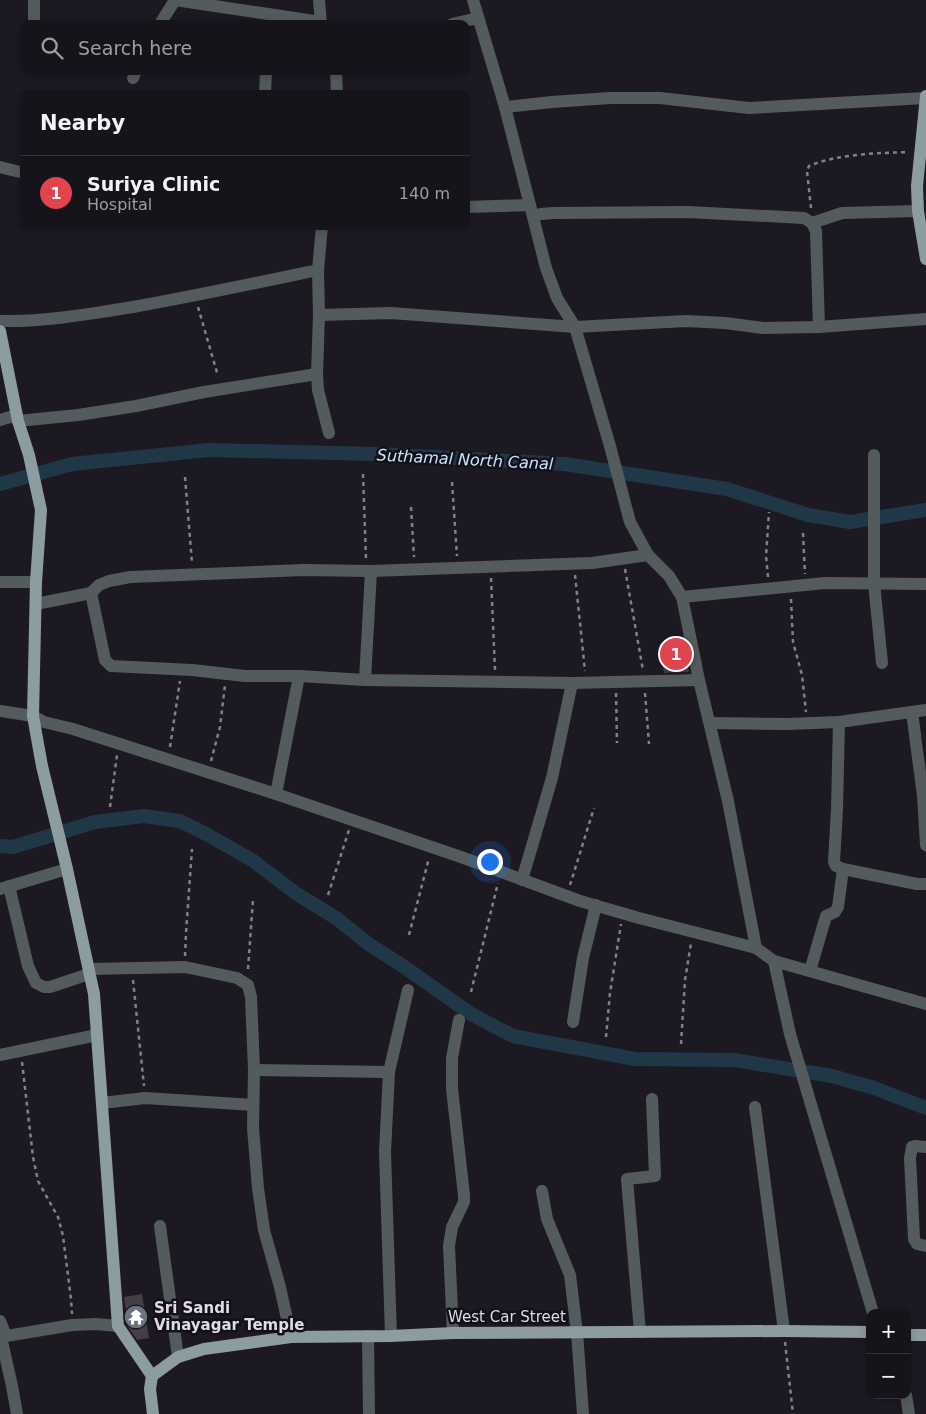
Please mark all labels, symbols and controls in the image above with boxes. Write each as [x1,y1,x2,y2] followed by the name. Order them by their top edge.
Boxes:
[20,20,470,75] search box
[38,34,66,62] icon: search
[78,37,192,59] text: Search here
[40,111,125,135] text: Nearby
[87,173,220,195] text: Suriya Clinic
[50,184,62,203] text: 1
[399,184,450,203] text: 140 m
[87,195,152,214] text: Hospital
[376,445,554,474] water label: Suthamal North Canal
[660,635,692,673] pin: 1
[477,849,503,875] your location
[154,1299,304,1334] place label: Sri Sandi Vinayagar Temple
[123,1304,149,1330] temple icon: Sri Sandi Vinayagar Temple
[448,1308,566,1326] street label: West Car Street
[866,1309,911,1399] map controls
[866,1309,911,1354] button: +
[866,1354,911,1399] button: −

